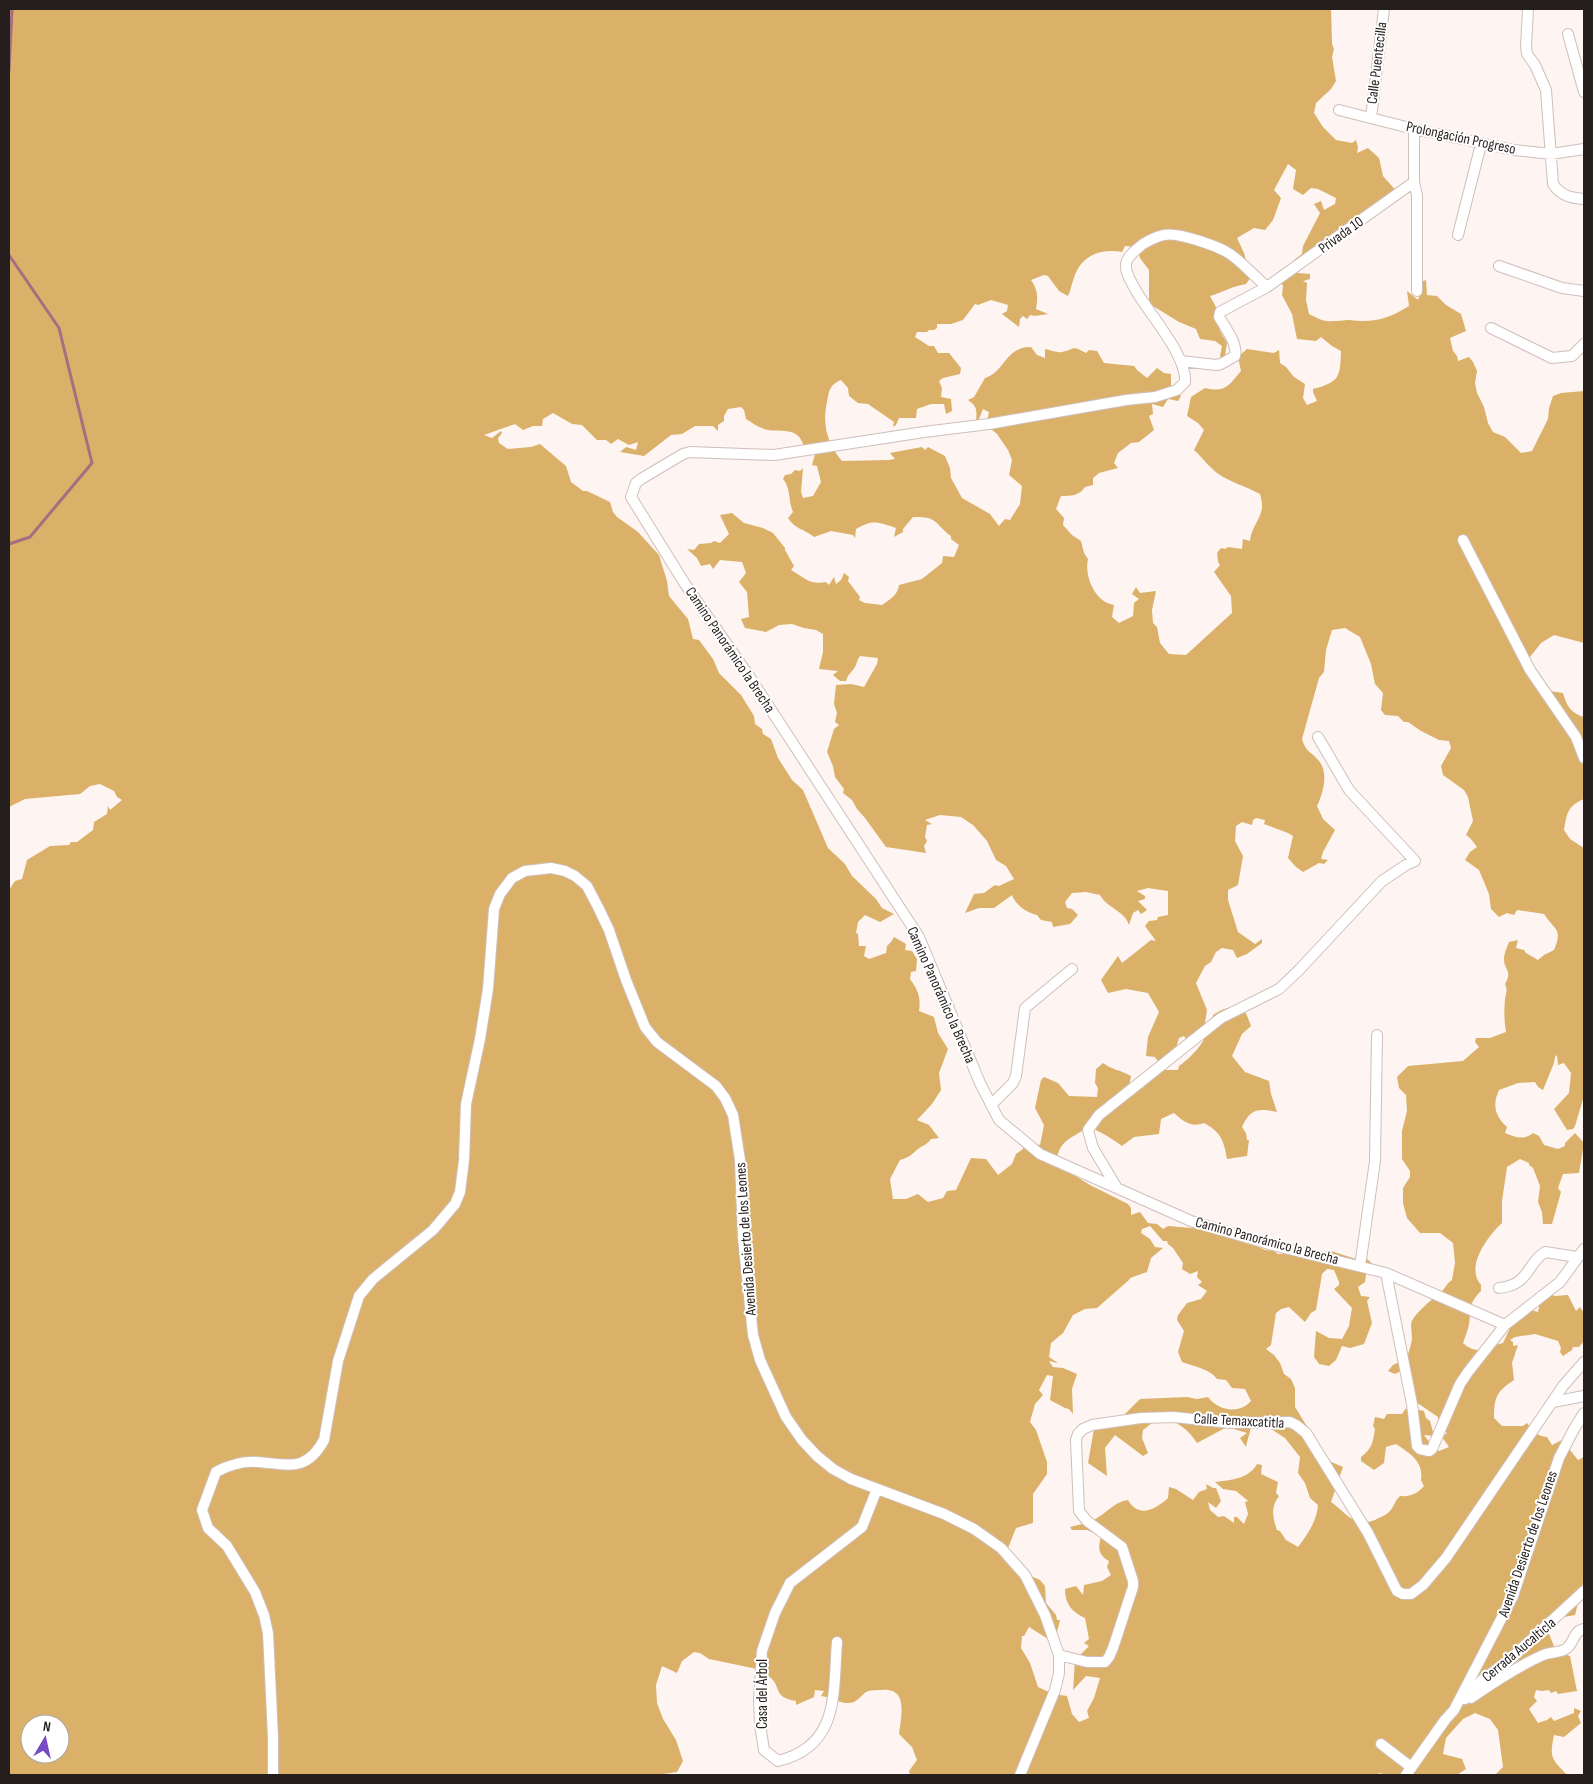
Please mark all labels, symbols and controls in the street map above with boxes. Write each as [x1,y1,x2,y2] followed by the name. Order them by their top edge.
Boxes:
[1363,21,1391,105] street label: Calle Puentecilla
[1404,117,1518,159] street label: Prolongación Progreso
[1315,212,1367,258] street label: Privada 10
[681,584,779,717] street label: Camino Panorámico la Brecha
[902,924,980,1066] street label: Camino Panorámico la Brecha
[731,1162,761,1317] street label: Avenida Desierto de los Leones
[1193,1213,1341,1269] street label: Camino Panorámico la Brecha
[1193,1409,1285,1433] street label: Calle Temaxcatitla
[1494,1468,1562,1621] street label: Avenida Desierto de los Leones
[1478,1613,1560,1686] street label: Cerrada Aucalticla
[753,1659,772,1729] street label: Casa del Árbol
[20,1714,70,1764] north arrow
[42,1718,52,1736] text: N

